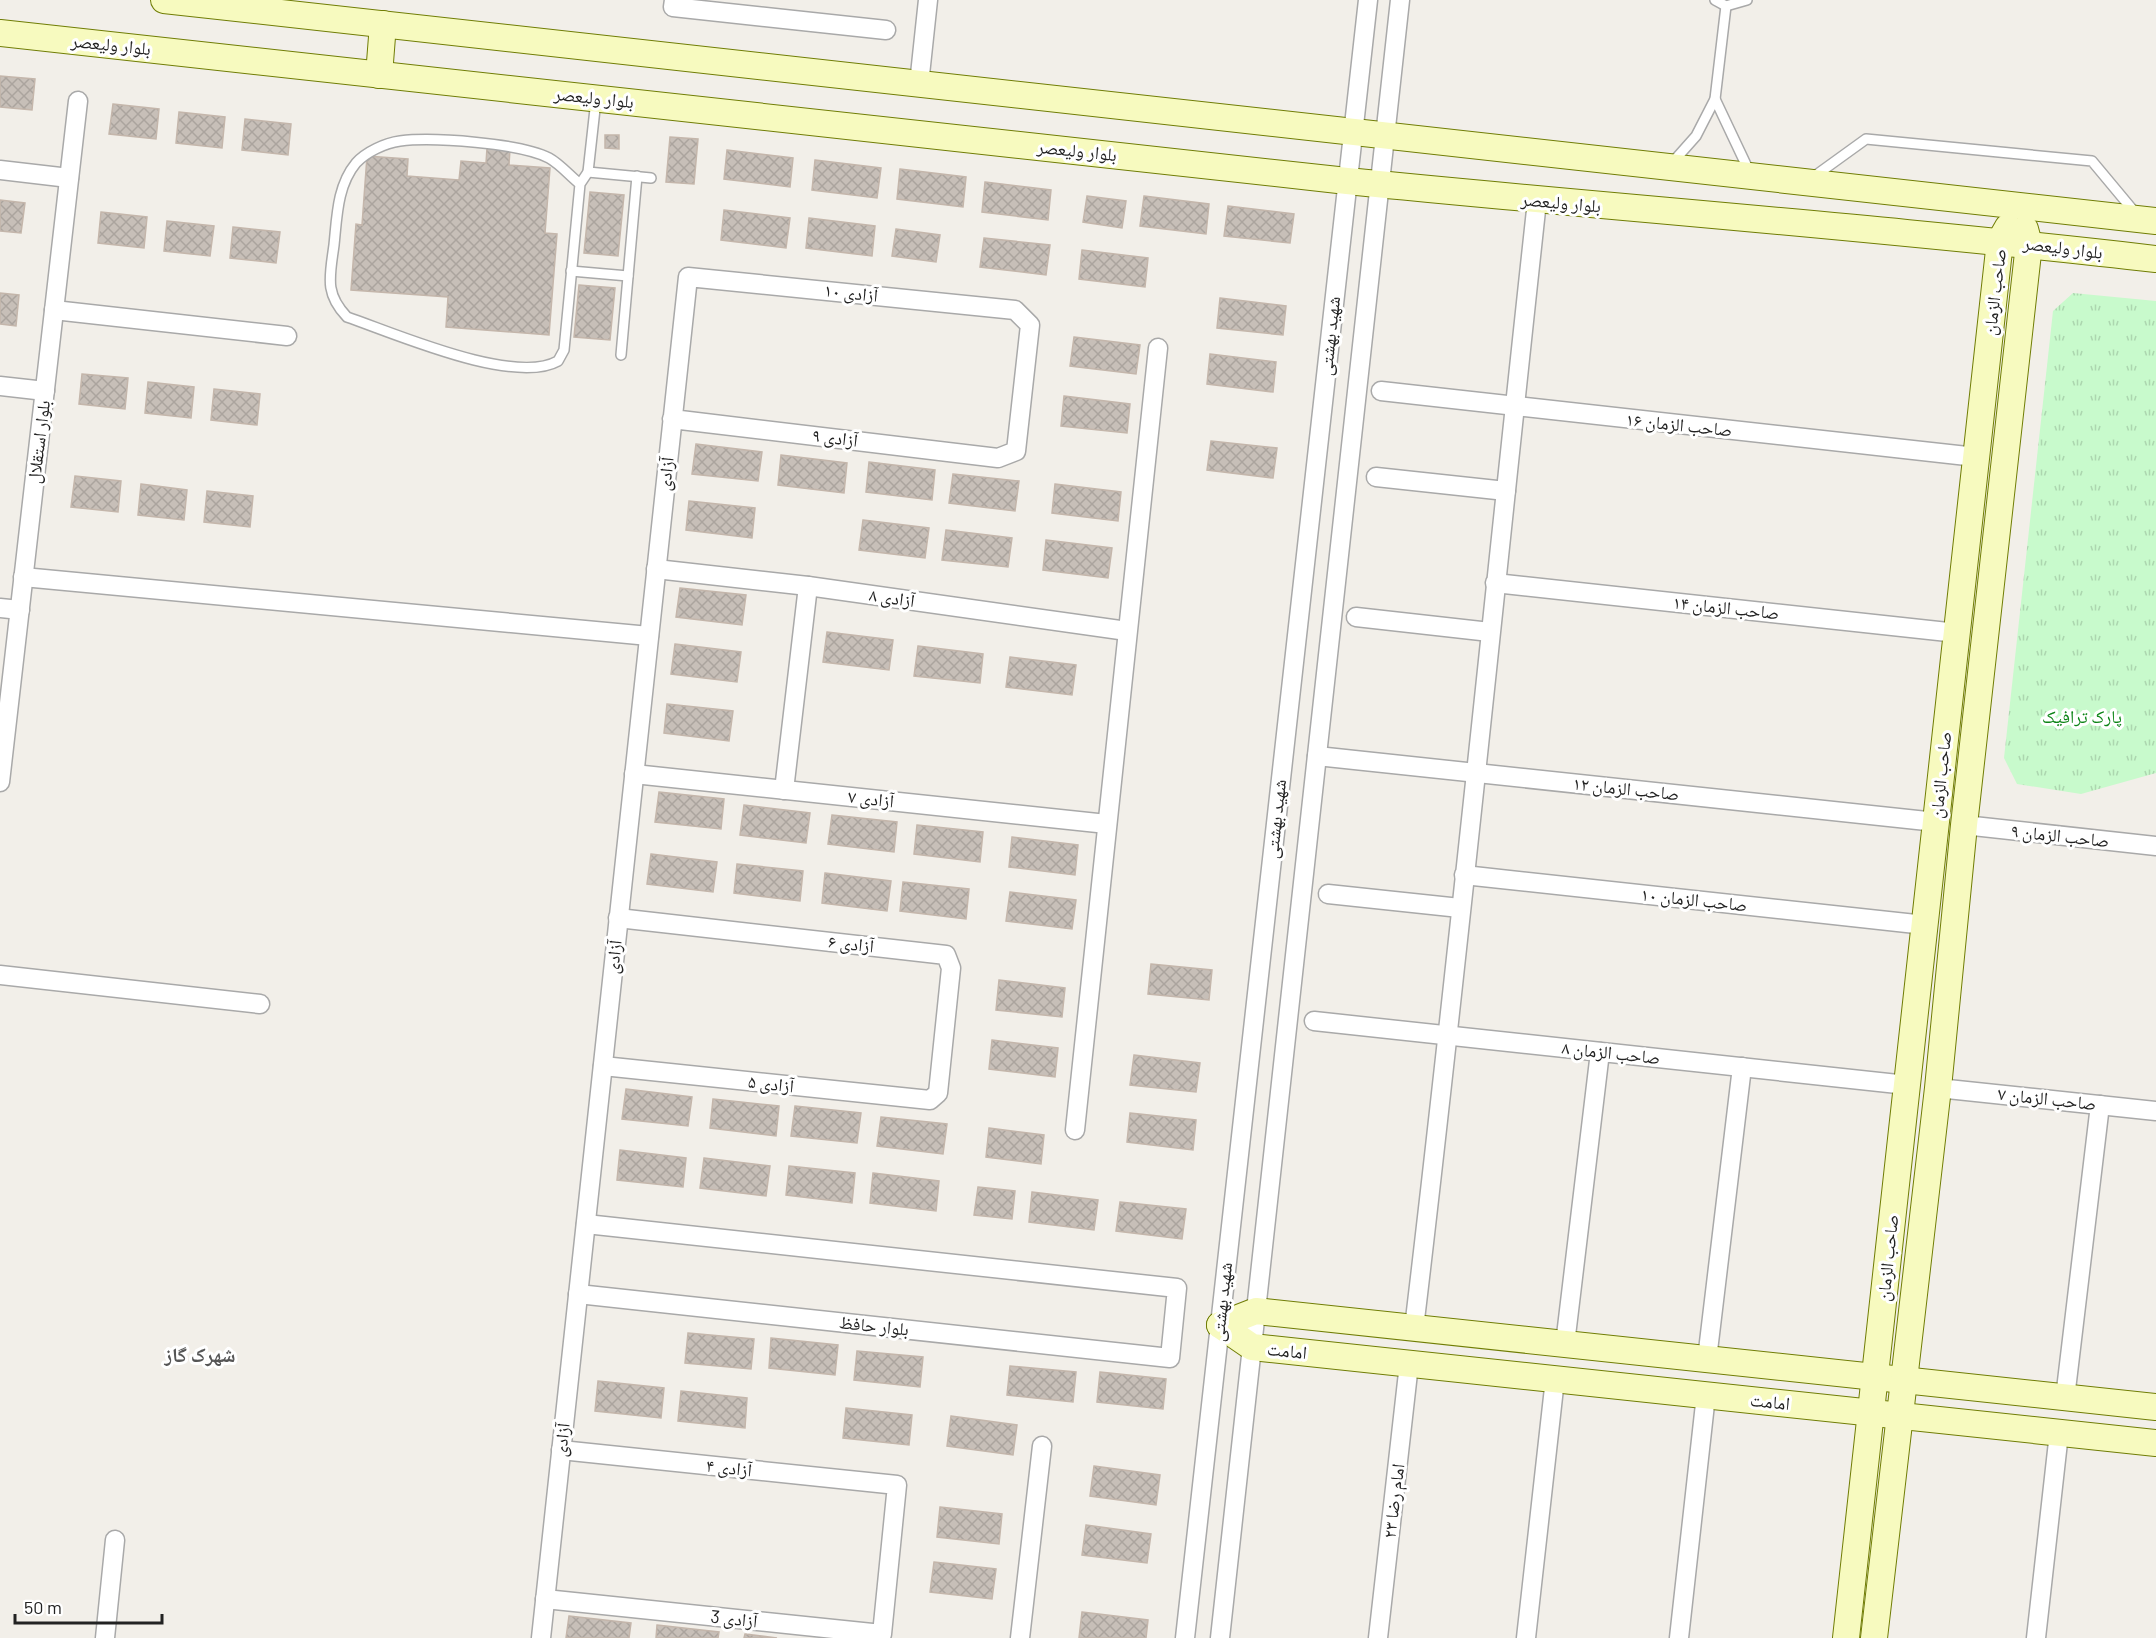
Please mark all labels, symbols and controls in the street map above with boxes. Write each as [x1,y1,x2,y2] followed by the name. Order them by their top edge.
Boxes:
[69,29,152,60] street label: بلوار ولیعصر
[552,82,635,113] street label: بلوار ولیعصر
[1035,135,1118,166] street label: بلوار ولیعصر
[1519,187,1602,217] street label: بلوار ولیعصر
[2021,231,2104,263] street label: بلوار ولیعصر
[1978,247,2011,337] street label: صاحب الزمان
[823,278,879,307] street label: آزادی ۱۰
[1314,295,1345,377] street label: شهید بهشتی
[22,399,55,485] street label: بلوار استقلال
[1625,407,1733,442] street label: صاحب الزمان ۱۶
[811,423,860,452] street label: آزادی ۹
[652,455,679,492] street label: آزادی
[868,583,917,612] street label: آزادی ۸
[1672,590,1780,625] street label: صاحب الزمان ۱۴
[2042,705,2122,728] park label: پارک ترافیک
[1925,730,1956,819] street label: صاحب الزمان
[1572,771,1680,806] street label: صاحب الزمان ۱۲
[1260,778,1291,860] street label: شهید بهشتی
[847,785,895,812] street label: آزادی ۷
[2010,819,2110,852] street label: صاحب الزمان ۹
[1640,882,1748,917] street label: صاحب الزمان ۱۰
[827,930,875,957] street label: آزادی ۶
[600,938,627,975] street label: آزادی
[1561,1036,1661,1069] street label: صاحب الزمان ۸
[747,1070,795,1097] street label: آزادی ۵
[1997,1082,2097,1115] street label: صاحب الزمان ۷
[1872,1213,1903,1302] street label: صاحب الزمان
[1206,1261,1237,1343] street label: شهید بهشتی
[838,1310,910,1340] street label: بلوار حافظ
[1266,1337,1308,1363] street label: امامت
[164,1342,235,1367] district label: شهرک گاز
[1749,1388,1791,1414] street label: امامت
[548,1421,575,1458] street label: آزادی
[705,1454,753,1481] street label: آزادی ۴
[1378,1462,1410,1540] street label: امام رضا ۲۳
[15,1587,162,1625] scale bar
[24,1596,62,1618] text: 50 m
[709,1605,759,1632] street label: آزادی 3

